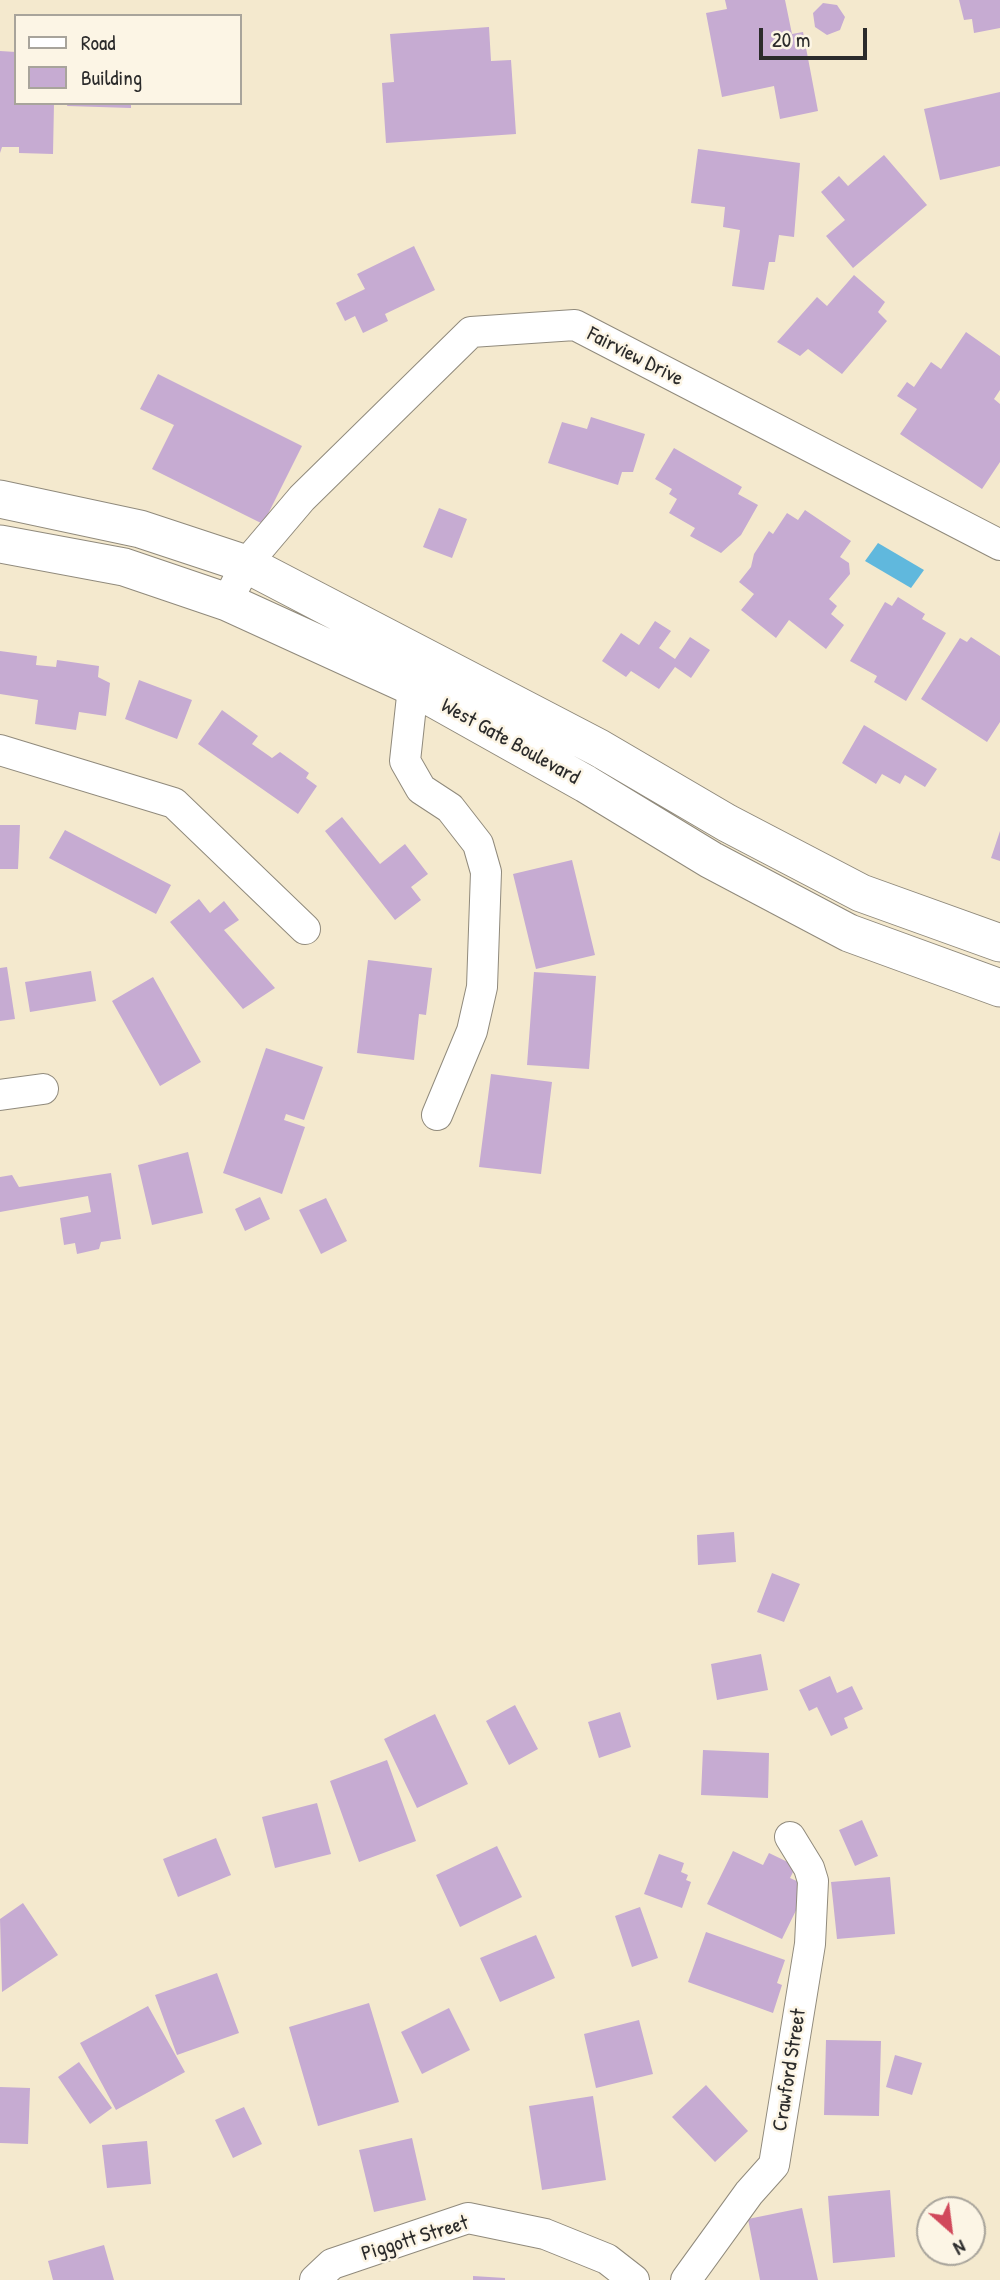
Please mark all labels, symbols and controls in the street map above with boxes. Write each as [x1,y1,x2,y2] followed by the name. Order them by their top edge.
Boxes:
[14,14,242,105] legend
[762,14,870,58] scale bar
[772,25,810,54] text: 20 m
[81,28,115,57] text: Road
[81,63,142,92] text: Building
[583,322,687,392] street label: Fairview Drive
[436,694,584,790] street label: West Gate Boulevard
[768,2007,812,2133] street label: Crawford Street
[916,2196,986,2266] north arrow
[359,2211,471,2267] street label: Piggott Street
[949,2234,970,2262] text: N

